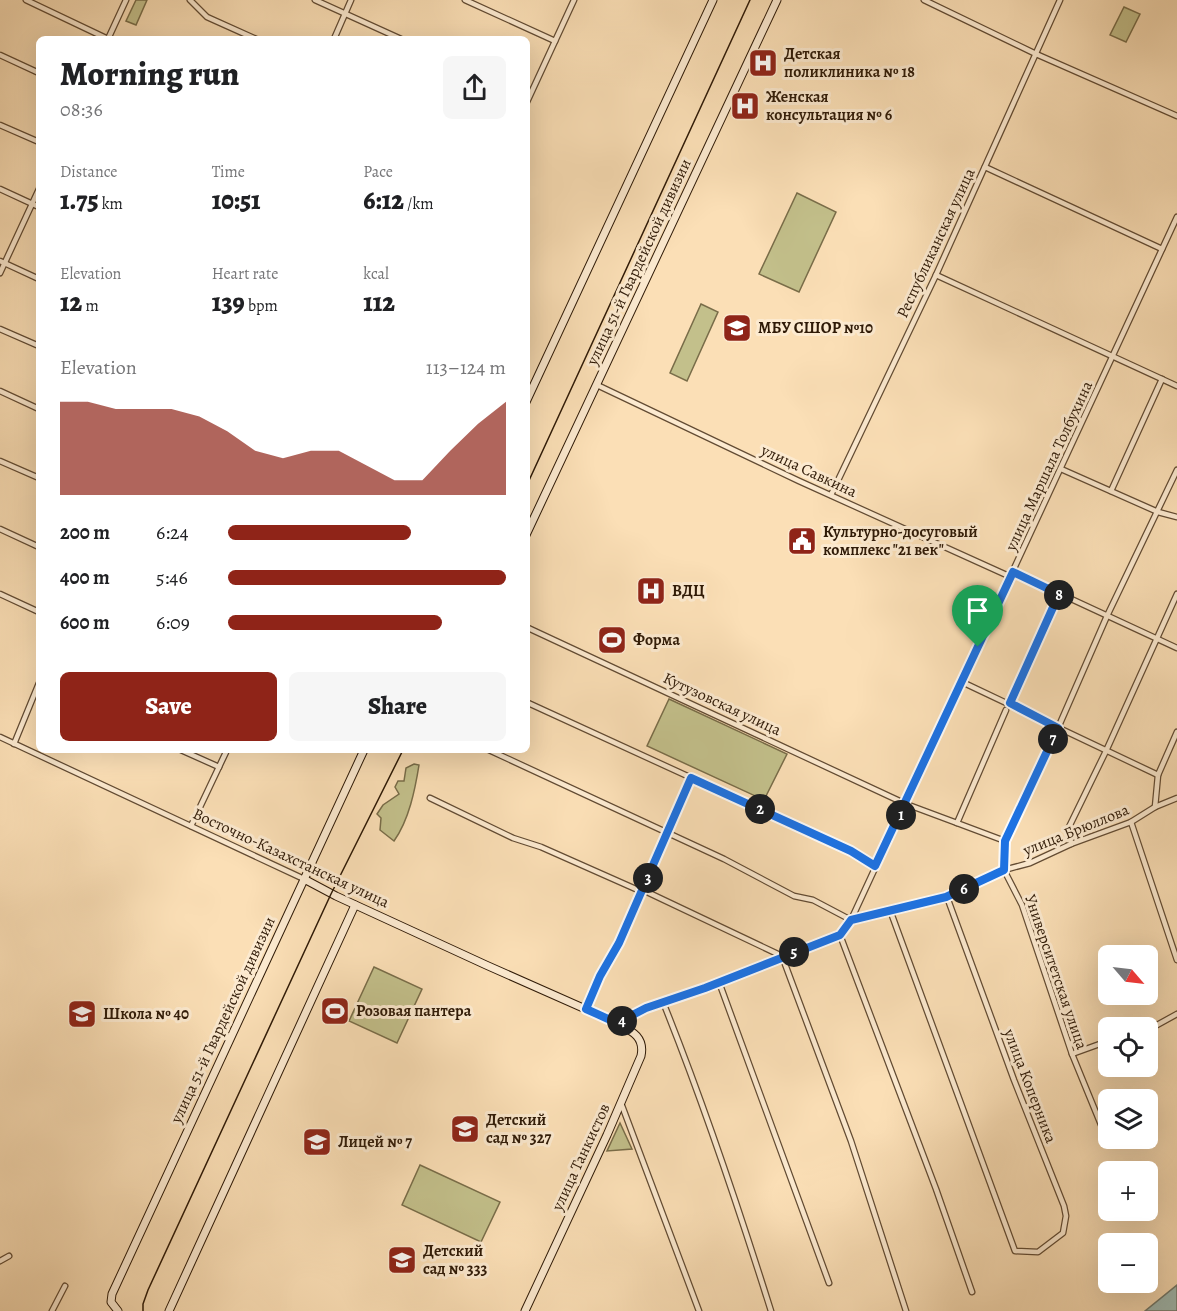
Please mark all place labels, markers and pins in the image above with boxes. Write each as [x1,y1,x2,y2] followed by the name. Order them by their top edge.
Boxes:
[784,43,915,83] place label: Детская поликлиника № 18
[747,47,779,79] hospital icon: Детская поликлиника № 18
[766,86,893,126] place label: Женская консультация № 6
[729,90,761,122] hospital icon: Женская консультация № 6
[721,312,753,344] school or university icon: МБУ СШОР №10
[758,317,873,339] place label: МБУ СШОР №10
[823,521,978,561] place label: Культурно-досуговый комплекс "21 век"
[786,525,818,557] public building icon: Культурно-досуговый комплекс "21 век"
[635,575,667,607] hospital icon: ВДЦ
[672,580,705,602] place label: ВДЦ
[1044,580,1074,610] pin: 8
[952,585,1003,647] pin
[596,624,628,656] sports icon: Форма
[633,629,680,651] place label: Форма
[1038,724,1068,754] pin: 7
[745,794,775,824] pin: 2
[886,800,916,830] pin: 1
[633,863,663,893] pin: 3
[949,874,979,904] pin: 6
[779,937,809,967] pin: 5
[319,995,351,1027] sports icon: Розовая пантера
[66,998,98,1030] school or university icon: Школа № 40
[356,1000,472,1022] place label: Розовая пантера
[103,1003,189,1025] place label: Школа № 40
[607,1006,637,1036] pin: 4
[486,1109,551,1149] place label: Детский сад № 327
[449,1113,481,1145] school or university icon: Детский сад № 327
[301,1126,333,1158] school or university icon: Лицей № 7
[338,1131,412,1153] place label: Лицей № 7
[423,1240,488,1280] place label: Детский сад № 333
[386,1244,418,1276] school or university icon: Детский сад № 333

